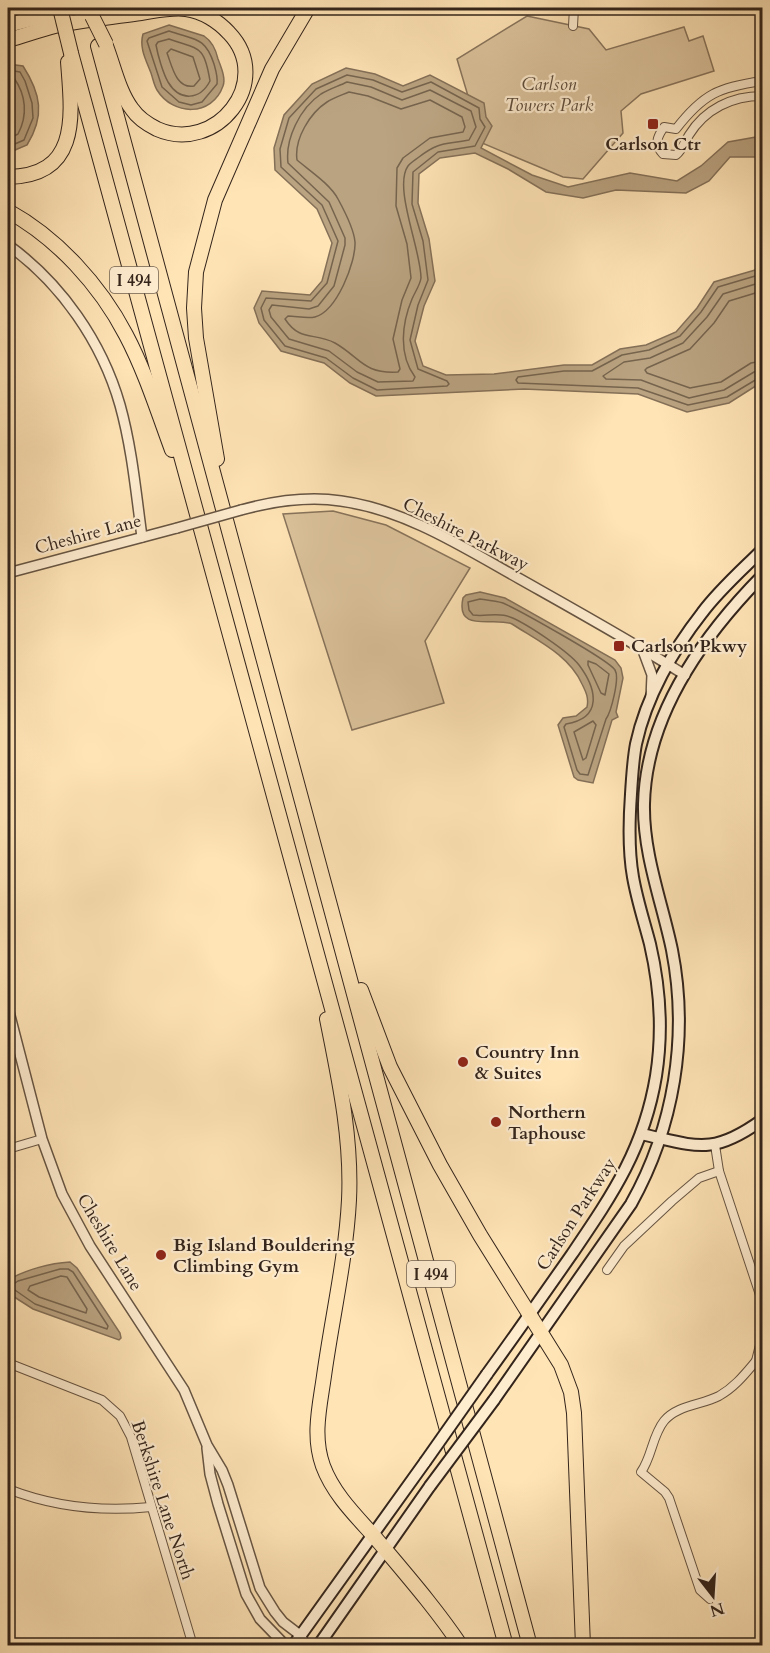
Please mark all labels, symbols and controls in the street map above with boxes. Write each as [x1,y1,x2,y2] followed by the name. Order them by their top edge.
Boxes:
[505,72,593,118] park label: Carlson Towers Park
[646,117,660,131] marker: Carlson Ctr
[605,132,702,157] place label: Carlson Ctr
[110,267,158,293] road number: I 494
[398,492,534,577] street label: Cheshire Parkway
[32,508,144,561] street label: Cheshire Lane
[631,634,748,659] place label: Carlson Pkwy
[612,639,626,653] marker: Carlson Pkwy
[475,1040,580,1086] place label: Country Inn & Suites
[456,1055,470,1069] marker: Country Inn & Suites
[508,1100,586,1146] place label: Northern Taphouse
[489,1115,503,1129] marker: Northern Taphouse
[531,1153,623,1276] street label: Carlson Parkway
[71,1189,148,1296] street label: Cheshire Lane
[173,1233,355,1279] place label: Big Island Bouldering Climbing Gym
[154,1248,168,1262] marker: Big Island Bouldering Climbing Gym
[407,1261,455,1287] road number: I 494
[125,1417,200,1583] street label: Berkshire Lane North
[683,1566,743,1626] north arrow
[707,1597,727,1622] text: N

